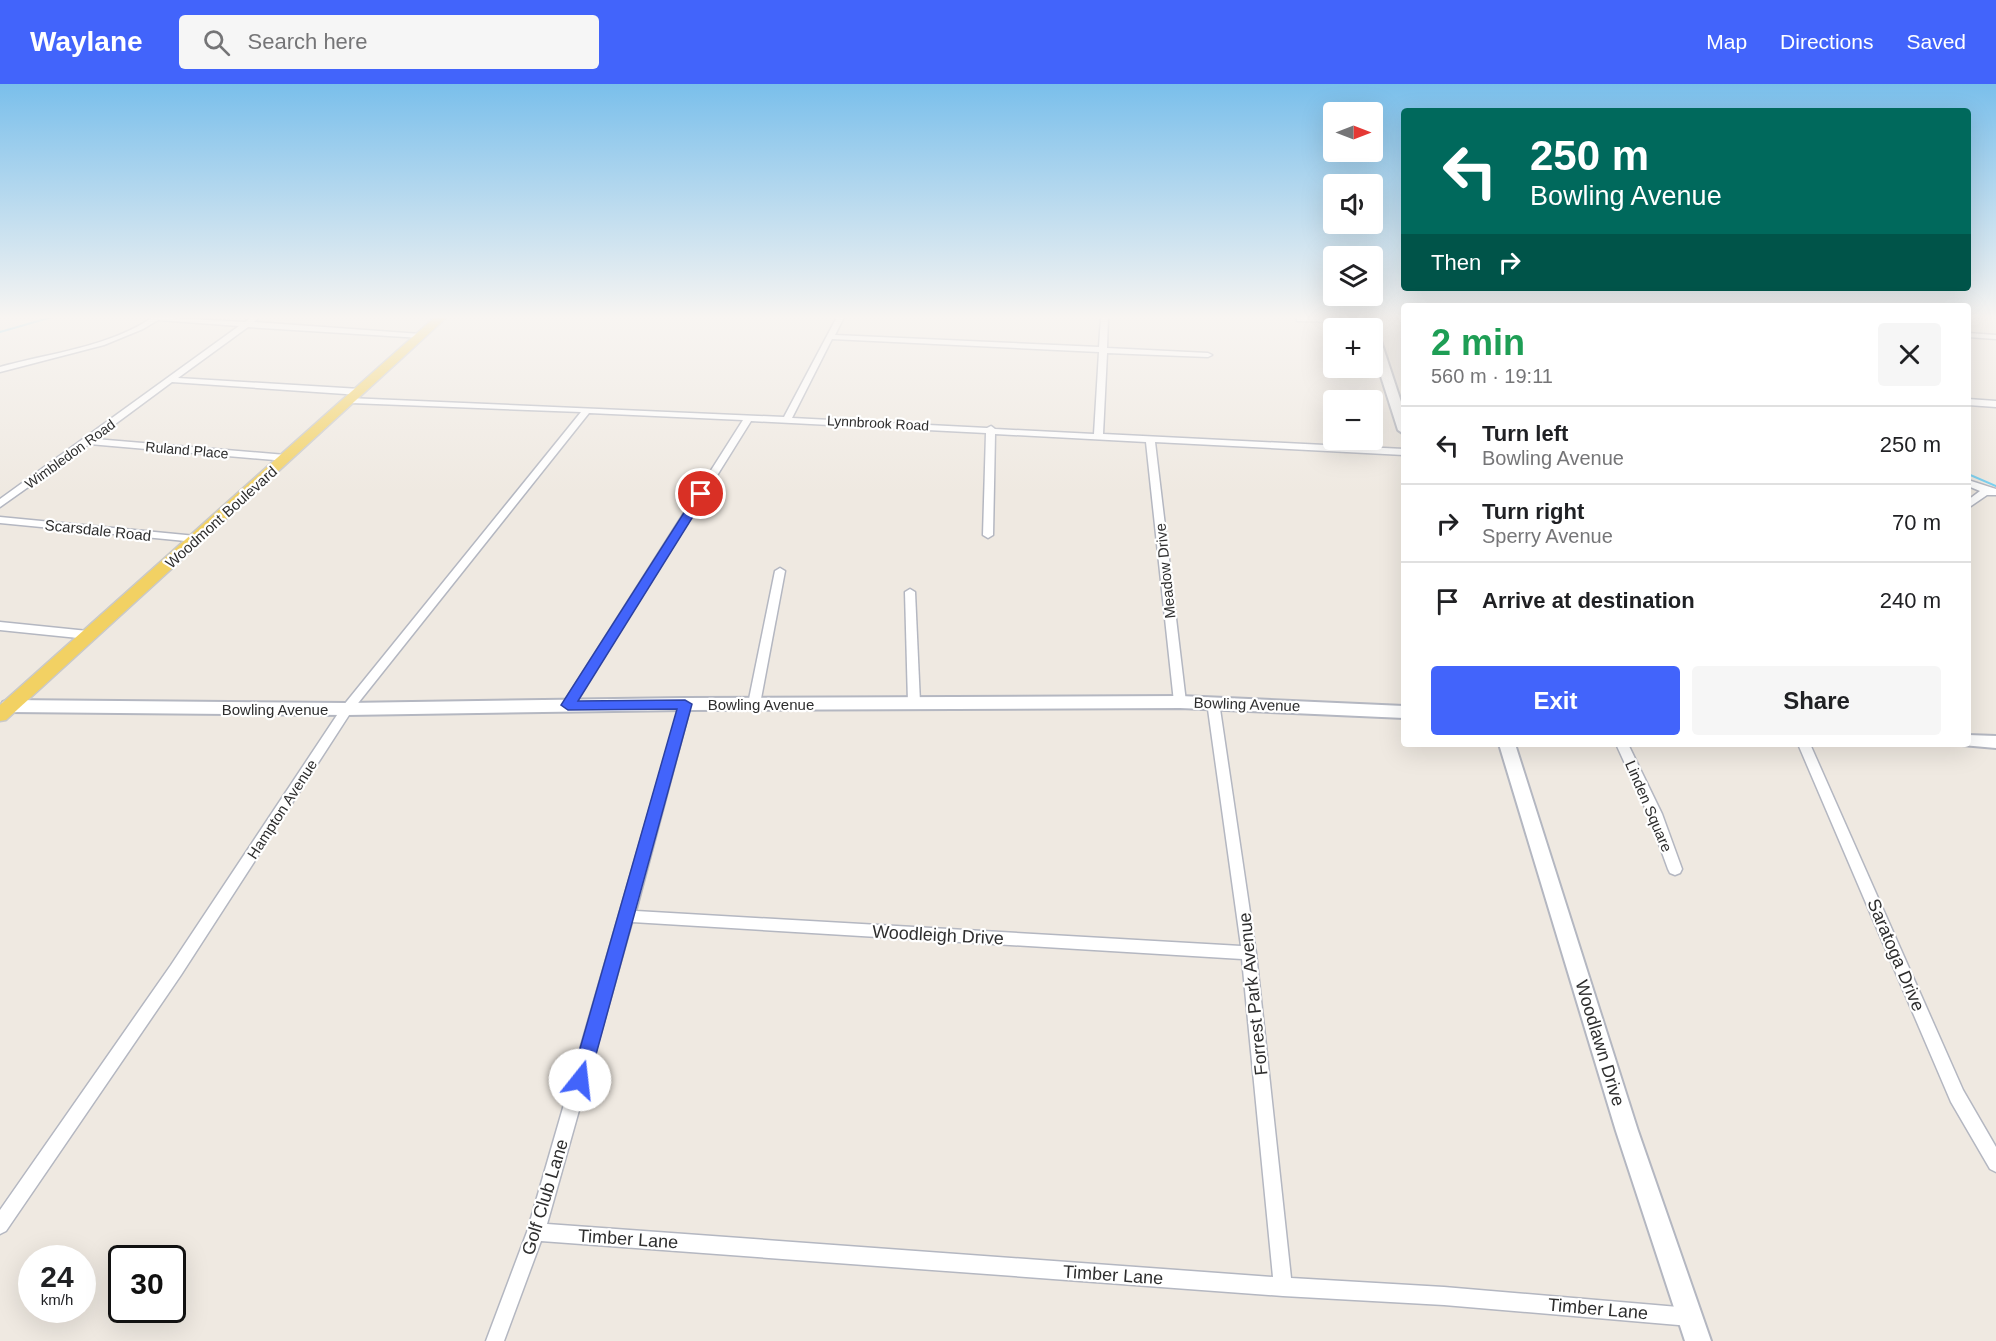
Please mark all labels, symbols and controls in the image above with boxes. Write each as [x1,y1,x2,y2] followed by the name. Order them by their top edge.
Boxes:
[179,15,599,69] search box
[30,26,143,57] text: Waylane
[200,26,233,59] icon: search
[248,29,367,54] text: Search here
[1706,30,1747,53] text: Map
[1780,30,1873,53] text: Directions
[1906,30,1966,53] text: Saved
[1323,102,1383,162] north arrow
[1323,102,1383,450] map controls
[1431,132,1509,210] icon: left
[1530,132,1649,179] text: 250 m
[1323,174,1383,234] button: sound
[1530,181,1722,211] text: Bowling Avenue
[1323,246,1383,306] button: layers
[1493,246,1526,279] icon: right
[1431,250,1481,275] text: Then
[1323,318,1383,378] button: +
[1431,322,1525,363] text: 2 min
[1878,323,1941,386] button: close
[1431,365,1553,387] text: 560 m · 19:11
[1323,390,1383,450] button: −
[827,412,929,434] street label: Lynnbrook Road
[22,416,118,492] street label: Wimbledon Road
[1482,421,1568,446] text: Turn left
[1431,429,1464,462] icon: left
[1880,432,1941,457] text: 250 m
[145,438,229,462] street label: Ruland Place
[1482,447,1624,469] text: Bowling Avenue
[162,463,280,571] street label: Woodmont Boulevard
[675,468,726,519] pin
[684,477,717,510] icon: arrive
[1482,499,1584,524] text: Turn right
[1431,507,1464,540] icon: right
[1892,510,1941,535] text: 70 m
[44,516,152,544] street label: Scarsdale Road
[1152,522,1178,620] street label: Meadow Drive
[1482,525,1613,547] text: Sperry Avenue
[1431,585,1464,618] icon: arrive
[1482,588,1695,613] text: Arrive at destination
[1880,588,1941,613] text: 240 m
[1431,666,1680,735] button: Exit
[1692,666,1941,735] button: Share
[1193,694,1301,714] street label: Bowling Avenue
[708,696,814,713] street label: Bowling Avenue
[222,701,328,718] street label: Bowling Avenue
[244,756,320,862] street label: Hampton Avenue
[1622,758,1676,854] street label: Linden Square
[1863,896,1929,1014] street label: Saratoga Drive
[1234,912,1272,1076] street label: Forrest Park Avenue
[872,922,1004,948] street label: Woodleigh Drive
[1571,978,1629,1108] street label: Woodlawn Drive
[548,1048,612,1112] position arrow
[518,1137,572,1257] street label: Golf Club Lane
[577,1226,679,1252] street label: Timber Lane
[108,1245,186,1323] speed limit sign: 30
[40,1260,74,1293] text: 24
[1062,1262,1164,1288] street label: Timber Lane
[41,1291,73,1308] text: km/h
[1547,1295,1649,1323] street label: Timber Lane

